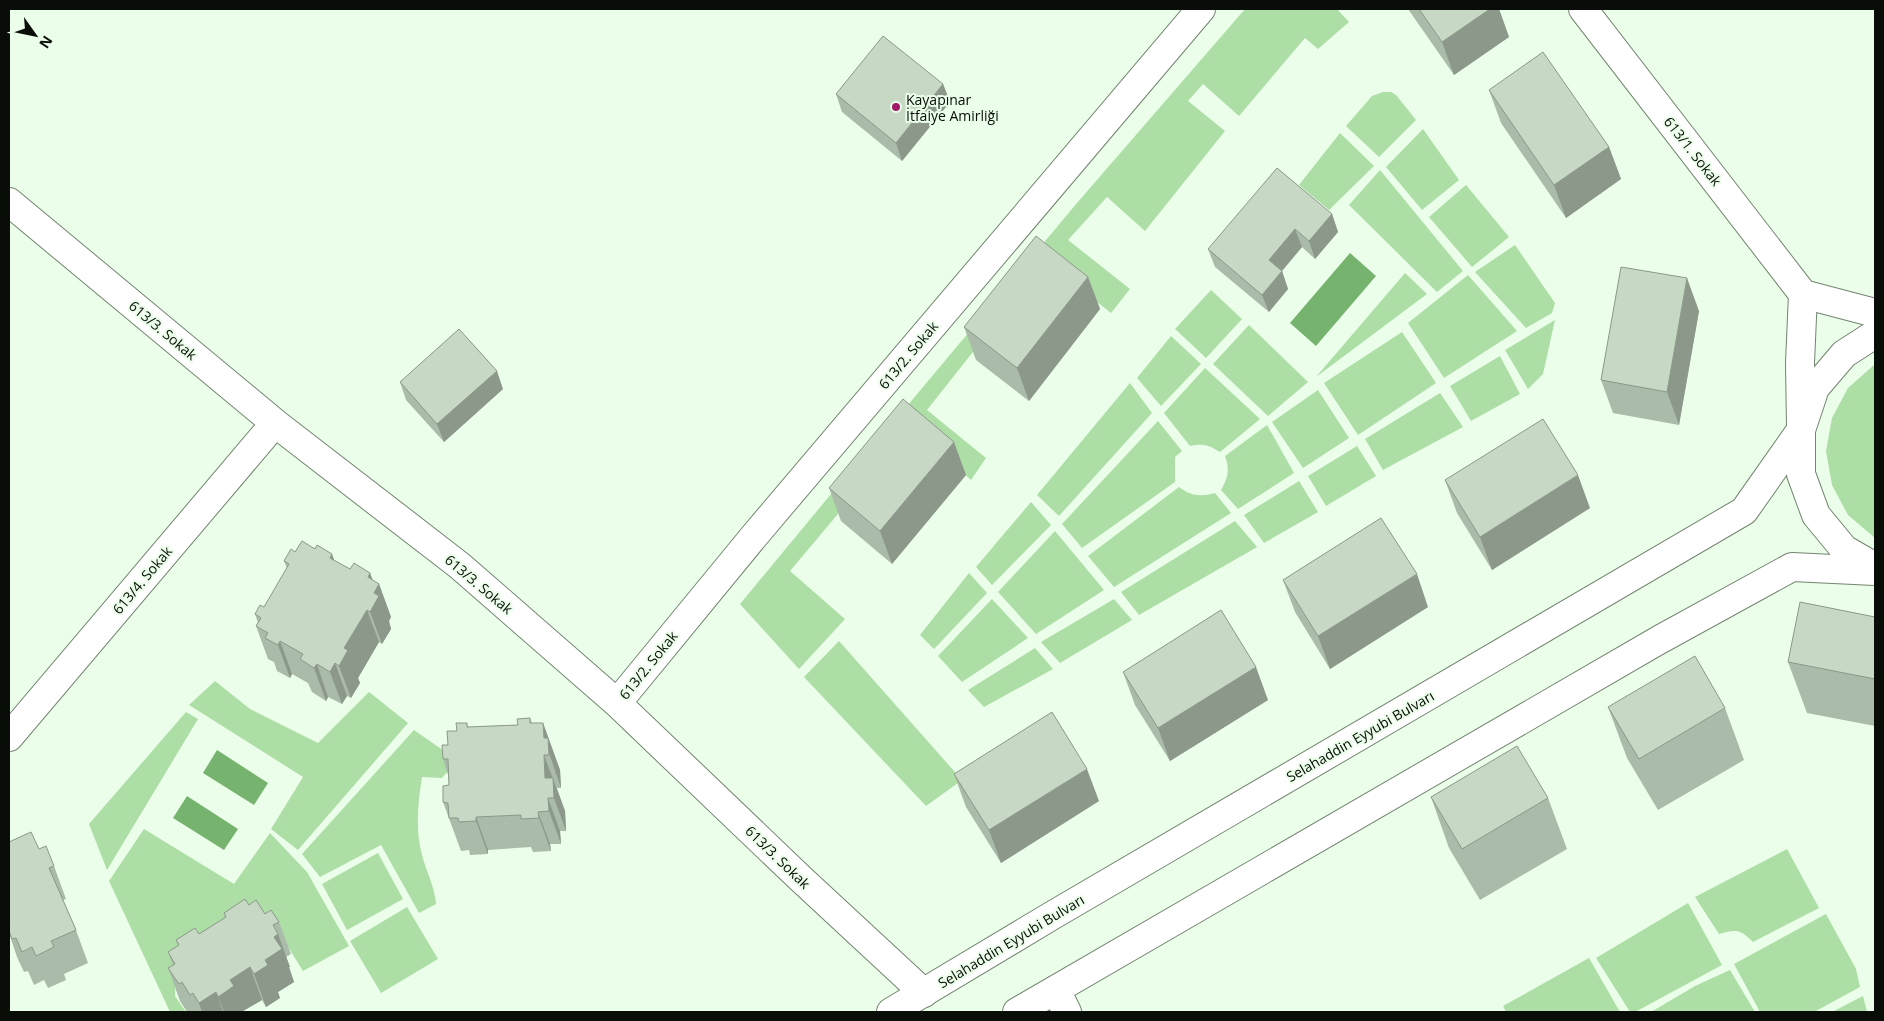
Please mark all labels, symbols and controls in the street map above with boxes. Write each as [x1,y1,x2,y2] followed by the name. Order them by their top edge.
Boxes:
[10,10,60,60] north arrow
[35,32,57,52] text: N
[906,90,999,125] place label: Kayapınar İtfaiye Amirliği
[890,101,902,113] marker: Kayapınar İtfaiye Amirliği
[1660,112,1726,190] street label: 613/1. Sokak
[125,296,201,364] street label: 613/3. Sokak
[874,317,942,393] street label: 613/2. Sokak
[108,542,176,618] street label: 613/4. Sokak
[441,550,517,618] street label: 613/3. Sokak
[614,626,682,703] street label: 613/2. Sokak
[1283,686,1437,786] street label: Selahaddin Eyyubi Bulvarı
[742,821,815,893] street label: 613/3. Sokak
[934,890,1088,992] street label: Selahaddin Eyyubi Bulvarı

